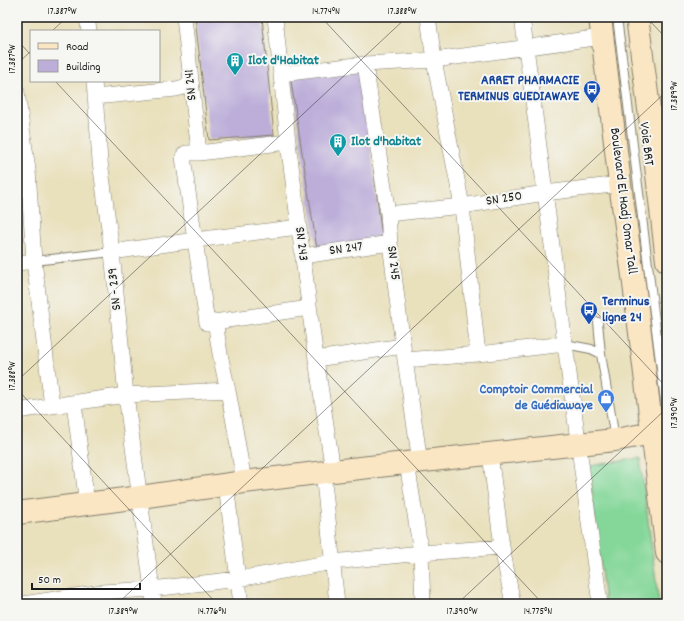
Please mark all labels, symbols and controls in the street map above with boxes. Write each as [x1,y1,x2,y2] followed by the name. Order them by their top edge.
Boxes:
[48,5,77,19] text: 17.387°W
[312,5,340,19] text: 14.774°N
[387,5,417,19] text: 17.388°W
[30,30,160,82] legend
[66,39,88,56] text: Road
[6,44,20,73] text: 17.387°W
[225,51,245,76] building icon: Ilot d'Habitat
[248,51,320,71] place label: Ilot d'Habitat
[66,59,101,76] text: Building
[179,68,203,102] street label: SN 241
[458,71,580,107] place label: ARRET PHARMACIE TERMINUS GUEDIAWAYE
[582,79,602,104] bus stop icon: ARRET PHARMACIE TERMINUS GUEDIAWAYE
[668,81,682,111] text: 17.389°W
[633,121,659,167] street label: Voie BRT
[604,127,642,276] street label: Boulevard El Hadj Omar Tall
[328,132,348,157] building icon: Ilot d'habitat
[351,132,422,152] place label: Ilot d'habitat
[484,186,524,212] street label: SN 250
[289,226,313,262] street label: SN 243
[328,237,364,261] street label: SN 247
[381,245,405,281] street label: SN 245
[103,267,127,311] street label: SN - 239
[602,292,650,328] place label: Terminus ligne 24
[579,300,599,325] bus stop icon: Terminus ligne 24
[6,361,20,391] text: 17.388°W
[480,380,594,416] place label: Comptoir Commercial de Guédiawaye
[596,388,616,413] shop icon: Comptoir Commercial de Guédiawaye
[668,397,682,429] text: 17.390°W
[32,565,140,591] scale bar
[38,572,61,589] text: 50 m
[108,605,138,619] text: 17.389°W
[198,605,226,619] text: 14.776°N
[446,605,478,619] text: 17.390°W
[524,605,552,619] text: 14.775°N

